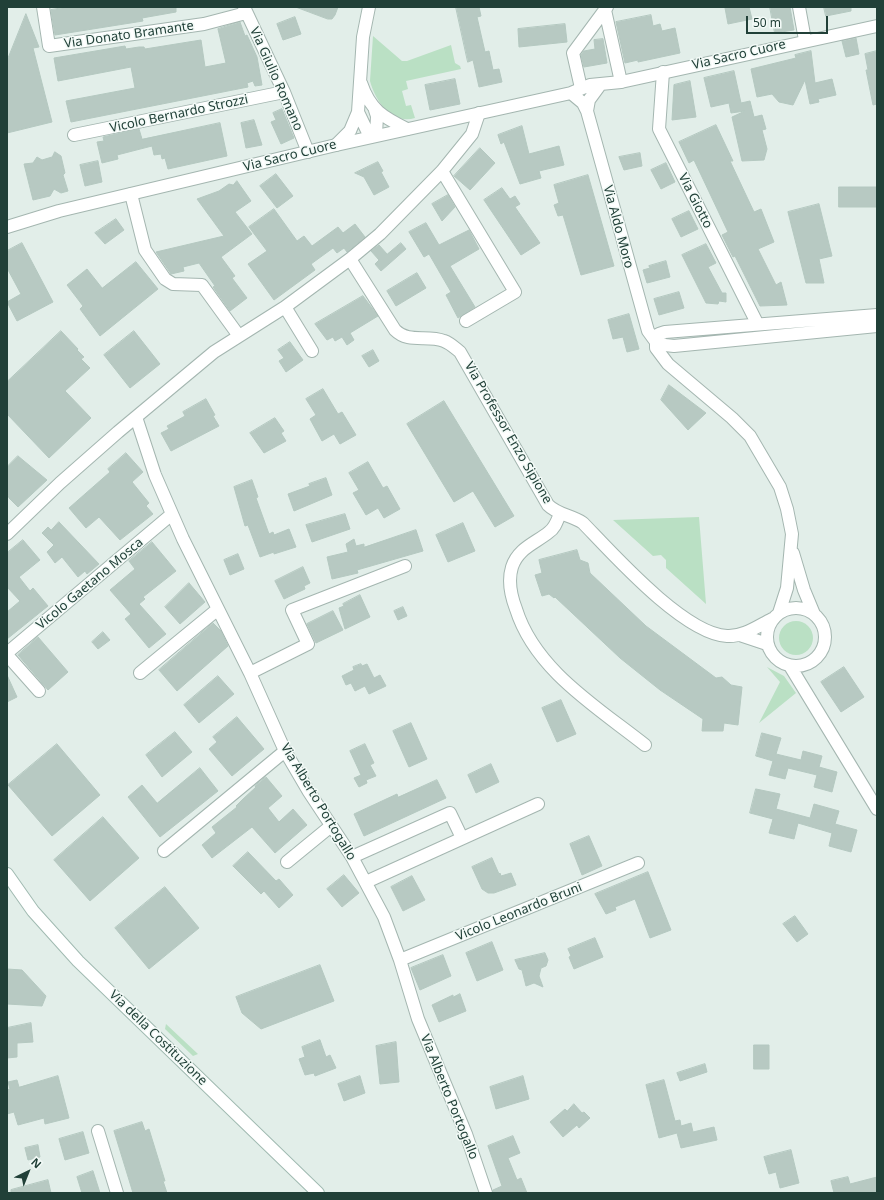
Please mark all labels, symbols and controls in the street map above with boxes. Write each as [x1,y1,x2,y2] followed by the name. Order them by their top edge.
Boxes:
[748,8,830,34] scale bar
[753,14,781,31] text: 50 m
[63,18,195,52] street label: Via Donato Bramante
[246,25,306,133] street label: Via Giulio Romano
[691,37,787,73] street label: Via Sacro Cuore
[108,92,250,136] street label: Vicolo Bernardo Strozzi
[242,137,338,175] street label: Via Sacro Cuore
[674,171,716,231] street label: Via Giotto
[599,184,637,270] street label: Via Aldo Moro
[461,359,555,507] street label: Via Professor Enzo Sipione
[33,535,147,633] street label: Vicolo Gaetano Mosca
[277,741,359,863] street label: Via Alberto Portogallo
[454,880,584,944] street label: Vicolo Leonardo Bruni
[106,987,210,1089] street label: Via della Costituzione
[417,1032,481,1162] street label: Via Alberto Portogallo
[8,1152,48,1192] north arrow
[28,1154,45,1171] text: N

